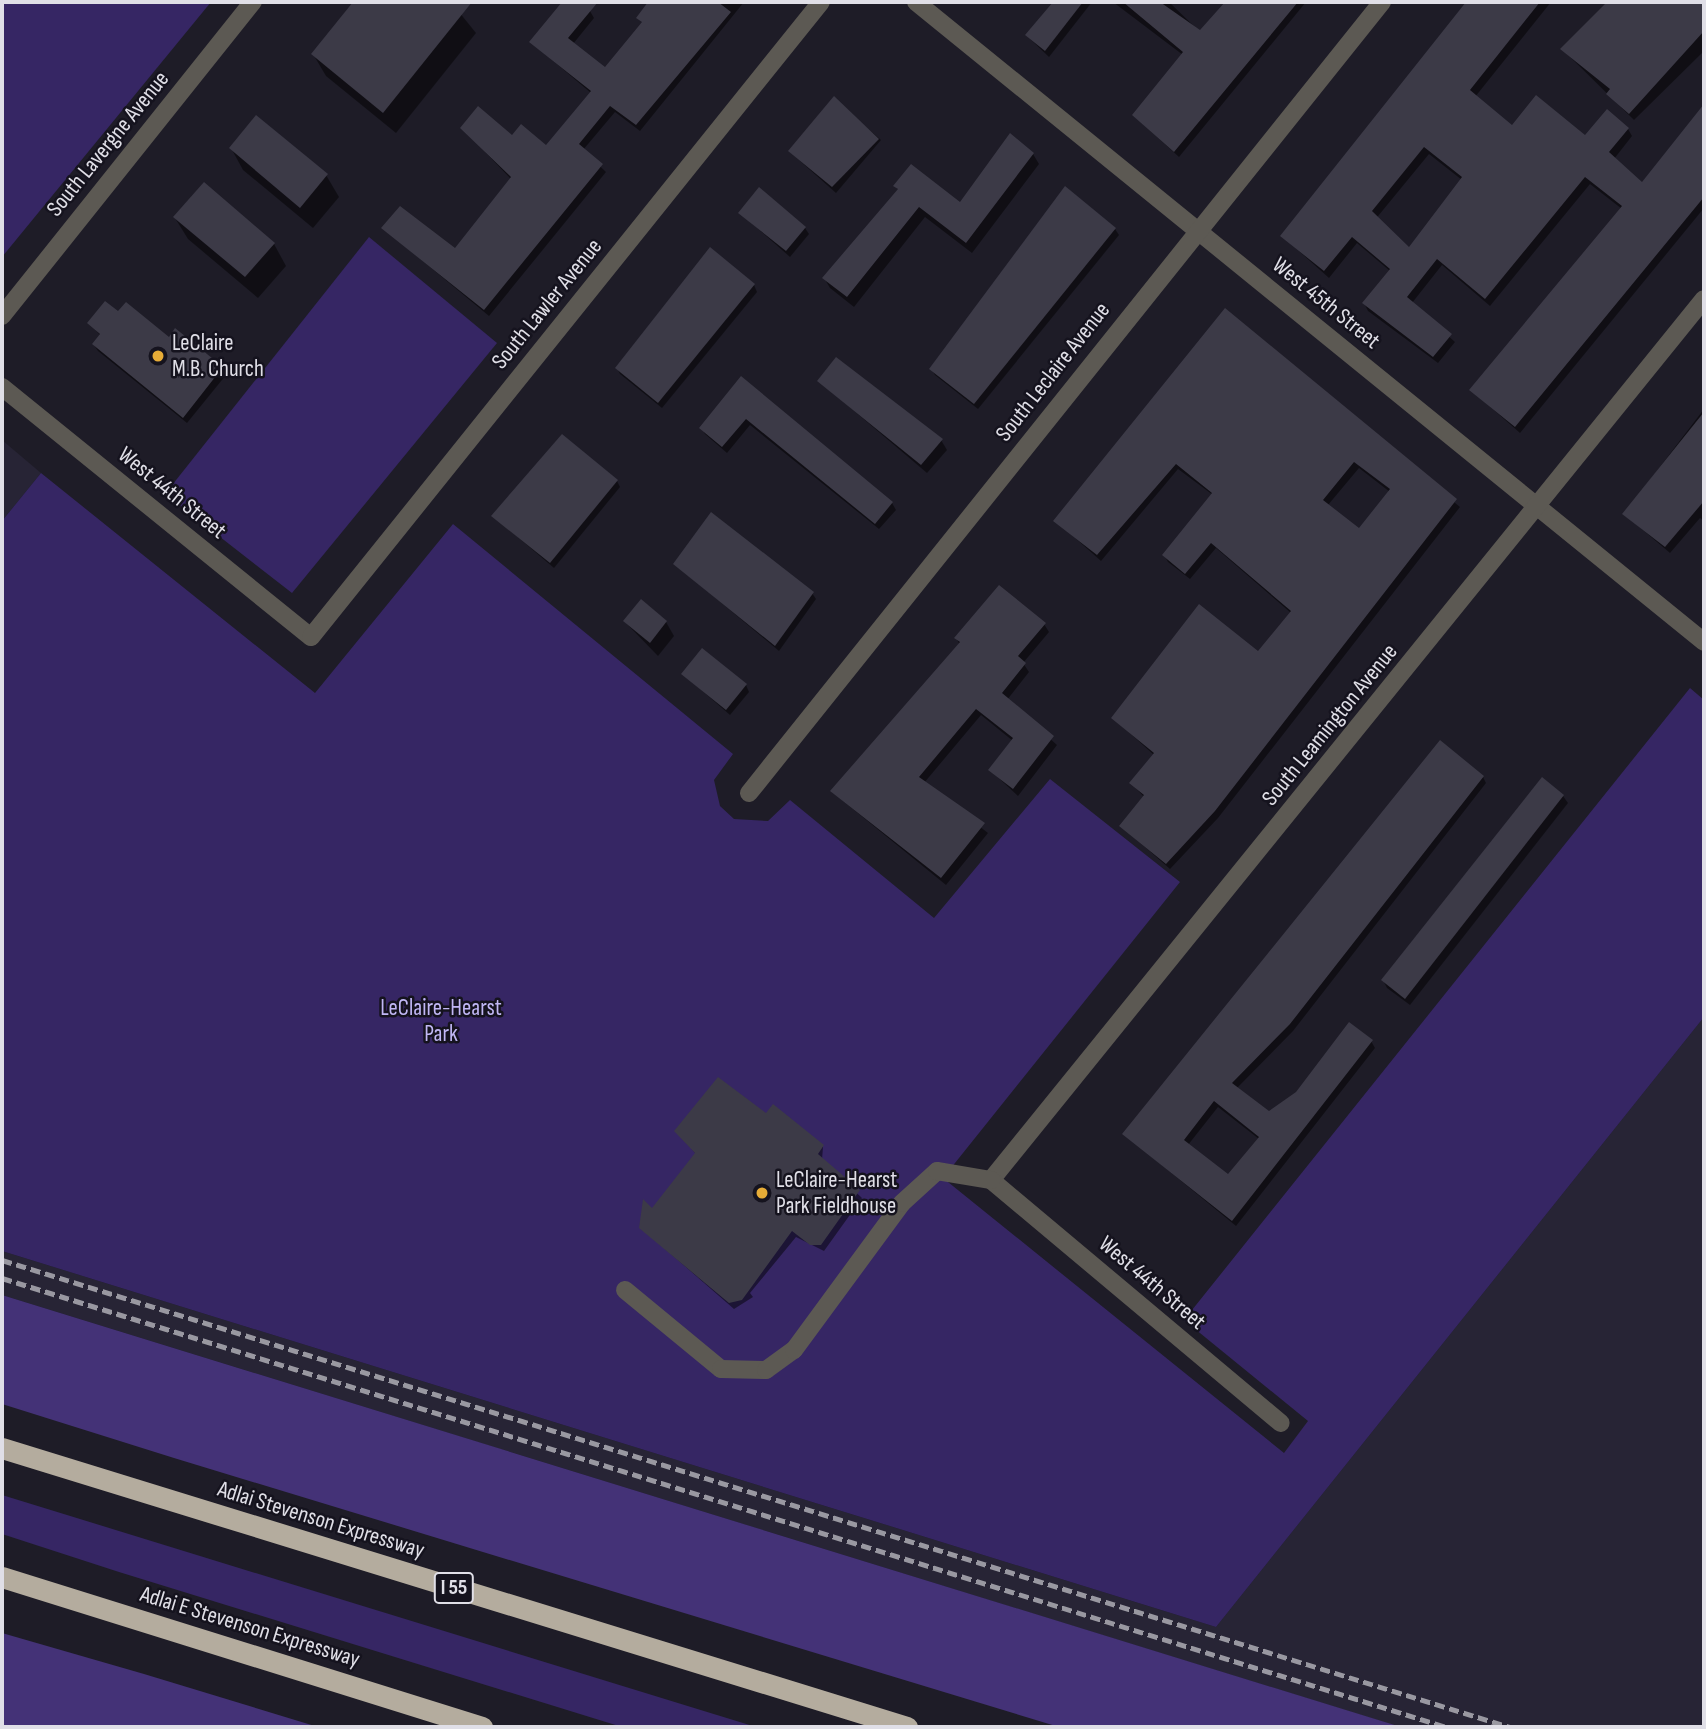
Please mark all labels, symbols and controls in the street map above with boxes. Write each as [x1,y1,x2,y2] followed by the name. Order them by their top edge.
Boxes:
[41,66,175,222] street label: South Lavergne Avenue
[486,233,608,375] street label: South Lawler Avenue
[1267,251,1385,355] street label: West 45th Street
[990,297,1116,447] street label: South Leclaire Avenue
[172,329,264,383] place label: LeClaire M.B. Church
[150,348,166,364] marker: LeClaire M.B. Church
[112,441,232,545] street label: West 44th Street
[1256,639,1404,811] street label: South Leamington Avenue
[380,994,502,1048] park label: LeClaire-Hearst Park
[776,1166,897,1220] place label: LeClaire-Hearst Park Fieldhouse
[754,1185,770,1201] marker: LeClaire-Hearst Park Fieldhouse
[1093,1230,1211,1336] street label: West 44th Street
[214,1475,428,1565] street label: Adlai Stevenson Expressway
[433,1570,475,1606] road number: I 55
[137,1581,363,1673] street label: Adlai E Stevenson Expressway

